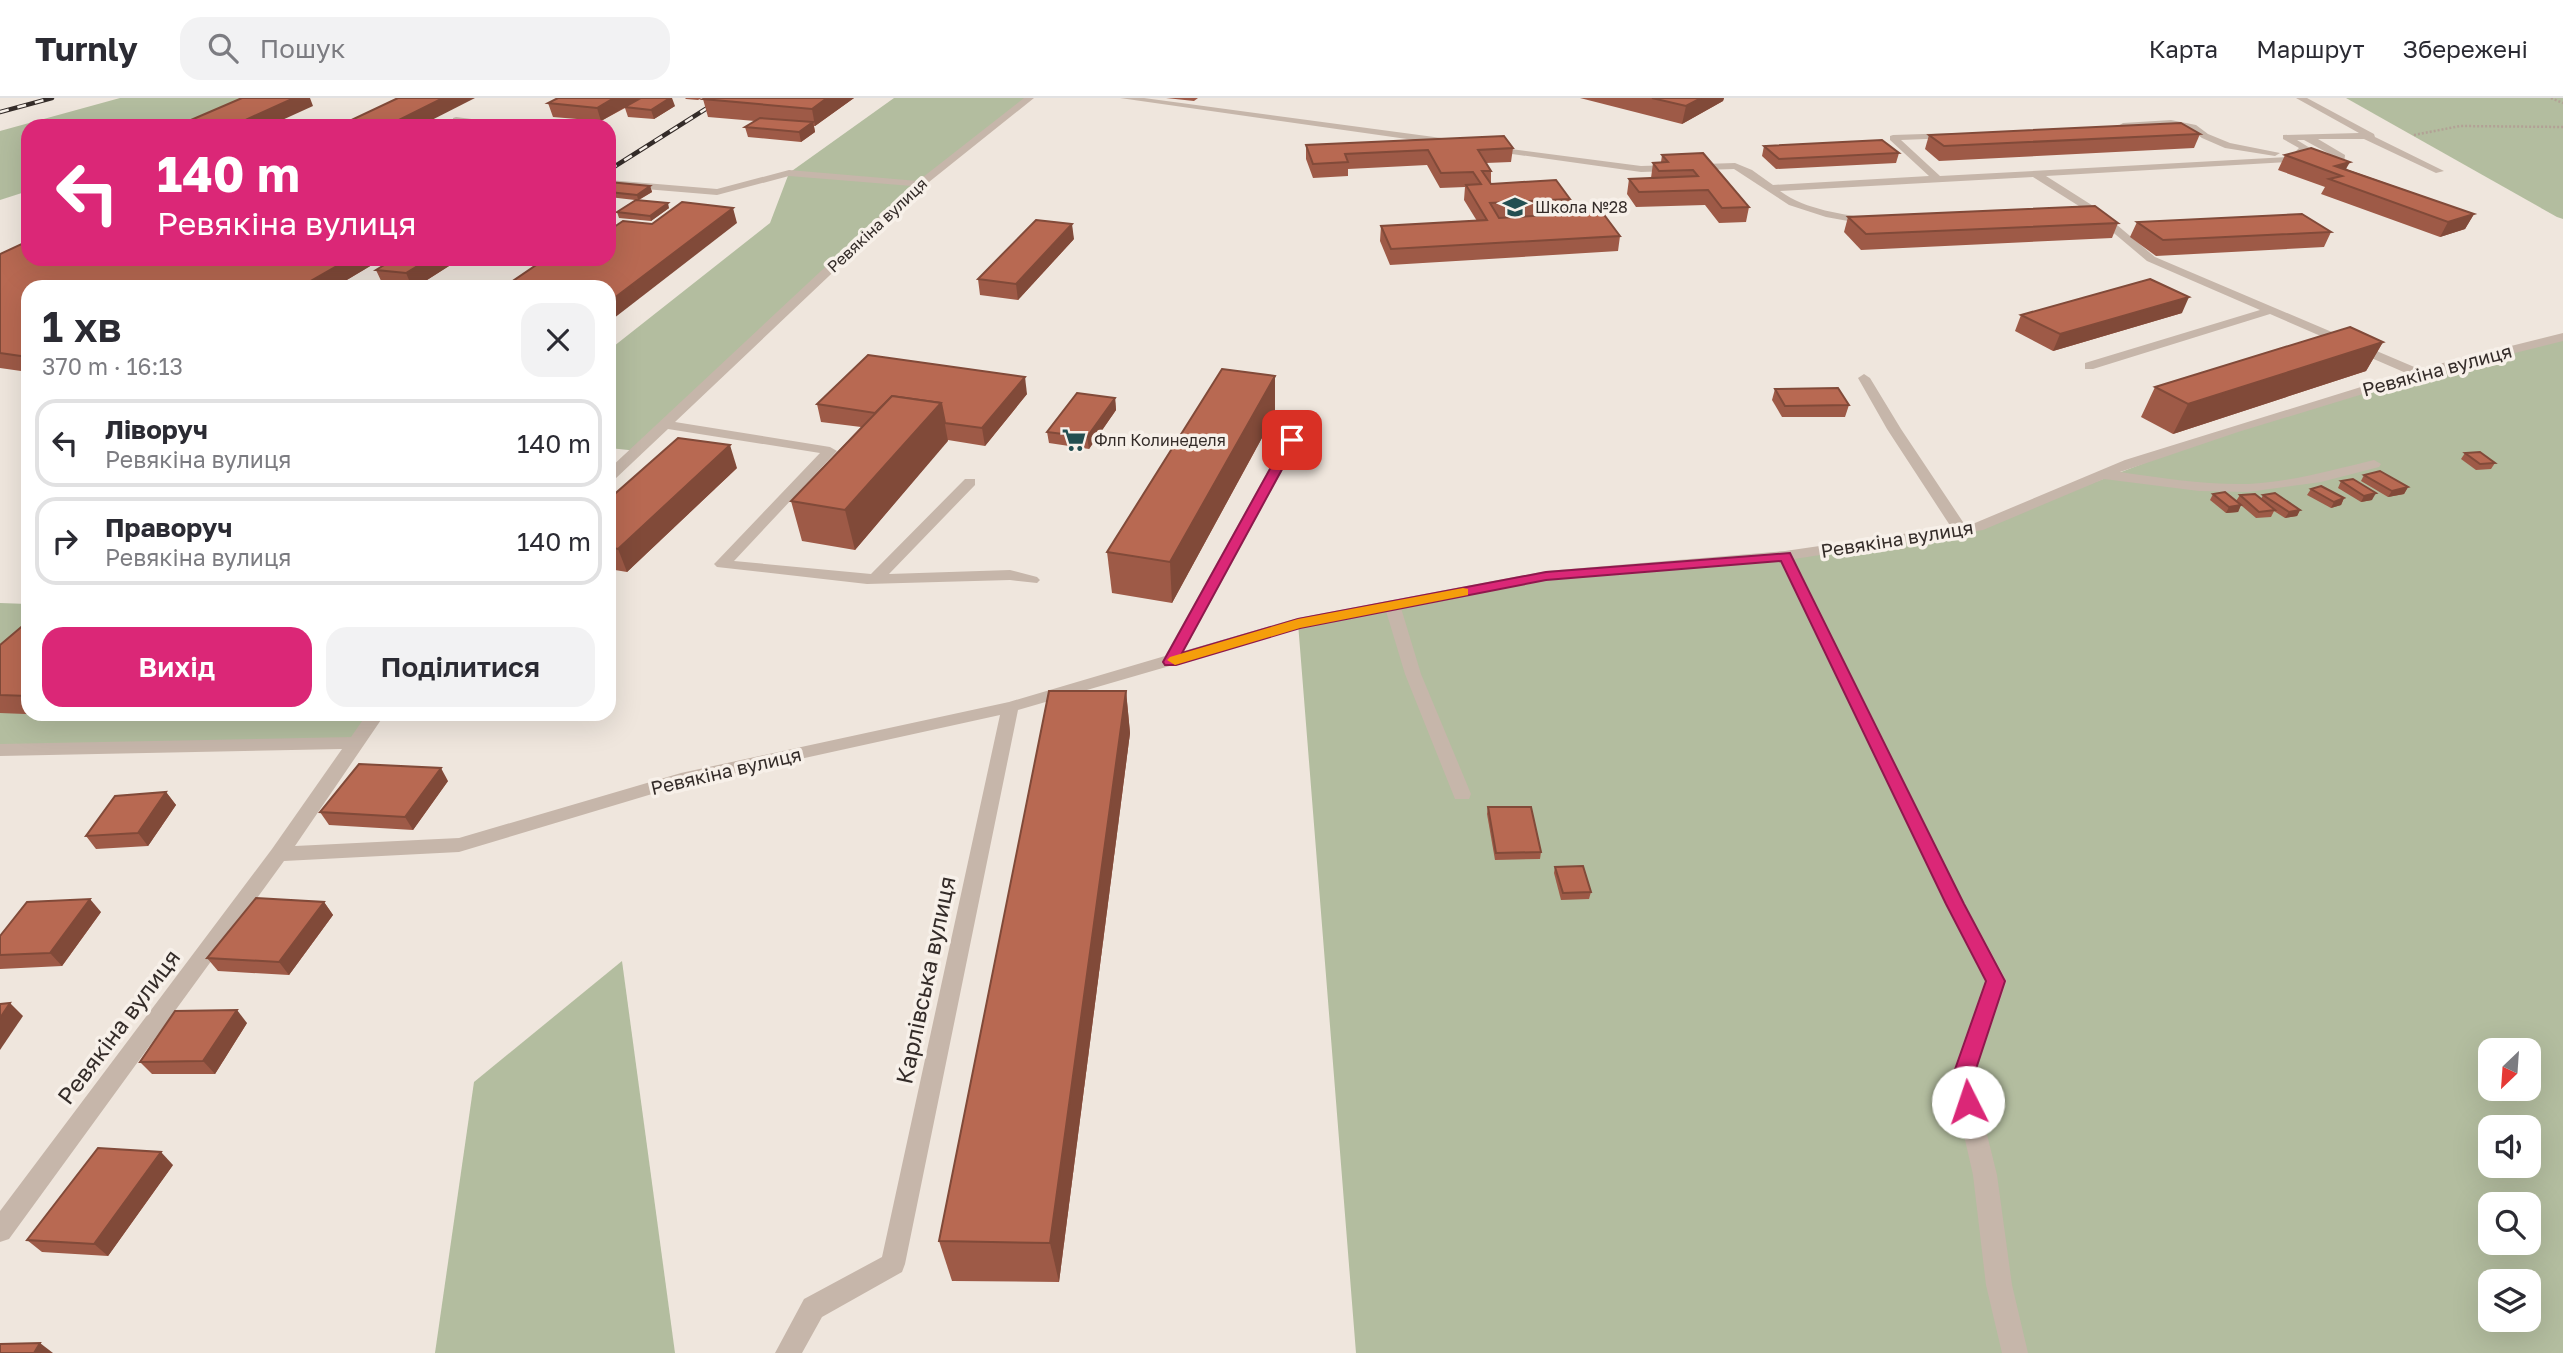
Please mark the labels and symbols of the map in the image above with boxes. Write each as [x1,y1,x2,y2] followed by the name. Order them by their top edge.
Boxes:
[823,173,931,277] street label: Ревякіна вулиця
[1501,193,1529,221] school or university icon: Школа №28
[1535,197,1628,217] place label: Школа №28
[2359,338,2514,401] street label: Ревякіна вулиця
[1262,410,1322,470] pin
[1060,426,1088,454] supermarket icon: Флп Колинеделя
[1094,430,1226,450] place label: Флп Колинеделя
[1819,515,1975,562] street label: Ревякіна вулиця
[648,742,804,799] street label: Ревякіна вулиця
[889,873,961,1086] street label: Карлівська вулиця
[51,944,185,1109] street label: Ревякіна вулиця
[2478,1038,2541,1101] north arrow
[1931,1065,2005,1139] position arrow

